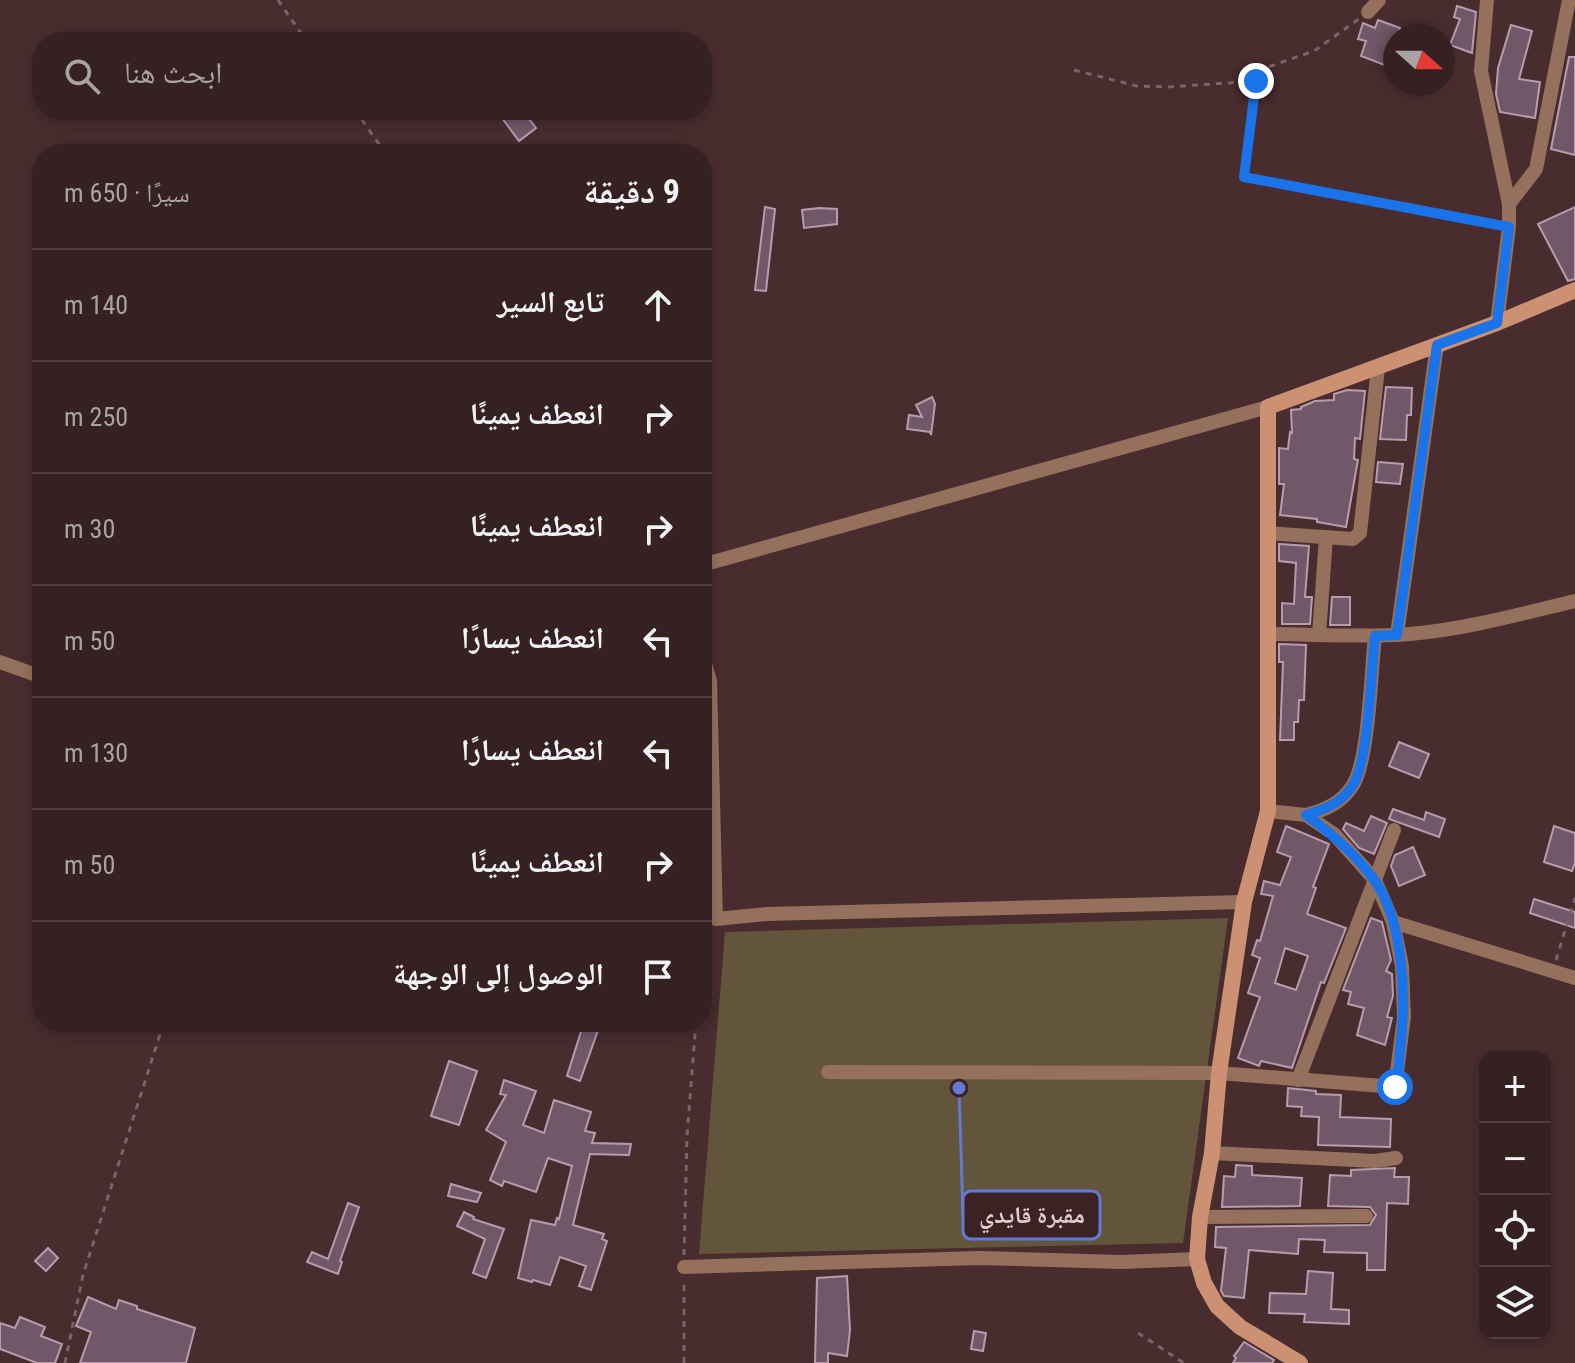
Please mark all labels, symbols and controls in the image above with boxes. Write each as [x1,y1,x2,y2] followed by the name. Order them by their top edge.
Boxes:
[1383,24,1455,96] north arrow
[32,32,712,120] search box
[60,54,104,98] icon: search
[124,55,222,90] text: ابحث هنا
[1238,63,1274,99] route end
[584,171,680,211] text: 9 دقيقة
[64,178,190,208] text: سيرًا · 650 m
[636,283,680,327] icon: ahead
[497,284,604,319] text: تابع السير
[64,290,128,320] text: 140 m
[636,395,680,439] icon: right
[470,396,604,431] text: انعطف يمينًا
[64,402,128,432] text: 250 m
[636,507,680,551] icon: right
[470,508,604,543] text: انعطف يمينًا
[64,514,115,544] text: 30 m
[636,619,680,663] icon: left
[461,620,604,655] text: انعطف يسارًا
[64,626,115,656] text: 50 m
[636,731,680,775] icon: left
[461,732,604,767] text: انعطف يسارًا
[64,738,128,768] text: 130 m
[636,843,680,887] icon: right
[470,844,604,879] text: انعطف يمينًا
[64,850,115,880] text: 50 m
[636,955,680,999] icon: arrive
[393,956,604,991] text: الوصول إلى الوجهة
[1479,1051,1551,1339] map controls
[1479,1051,1551,1123] button: +
[1377,1069,1413,1105] route start
[1479,1123,1551,1195] button: −
[963,1191,1100,1239] callout: مقبرة قايدي
[1479,1195,1551,1267] button: locate
[979,1201,1085,1234] text: مقبرة قايدي
[1479,1267,1551,1339] button: layers

